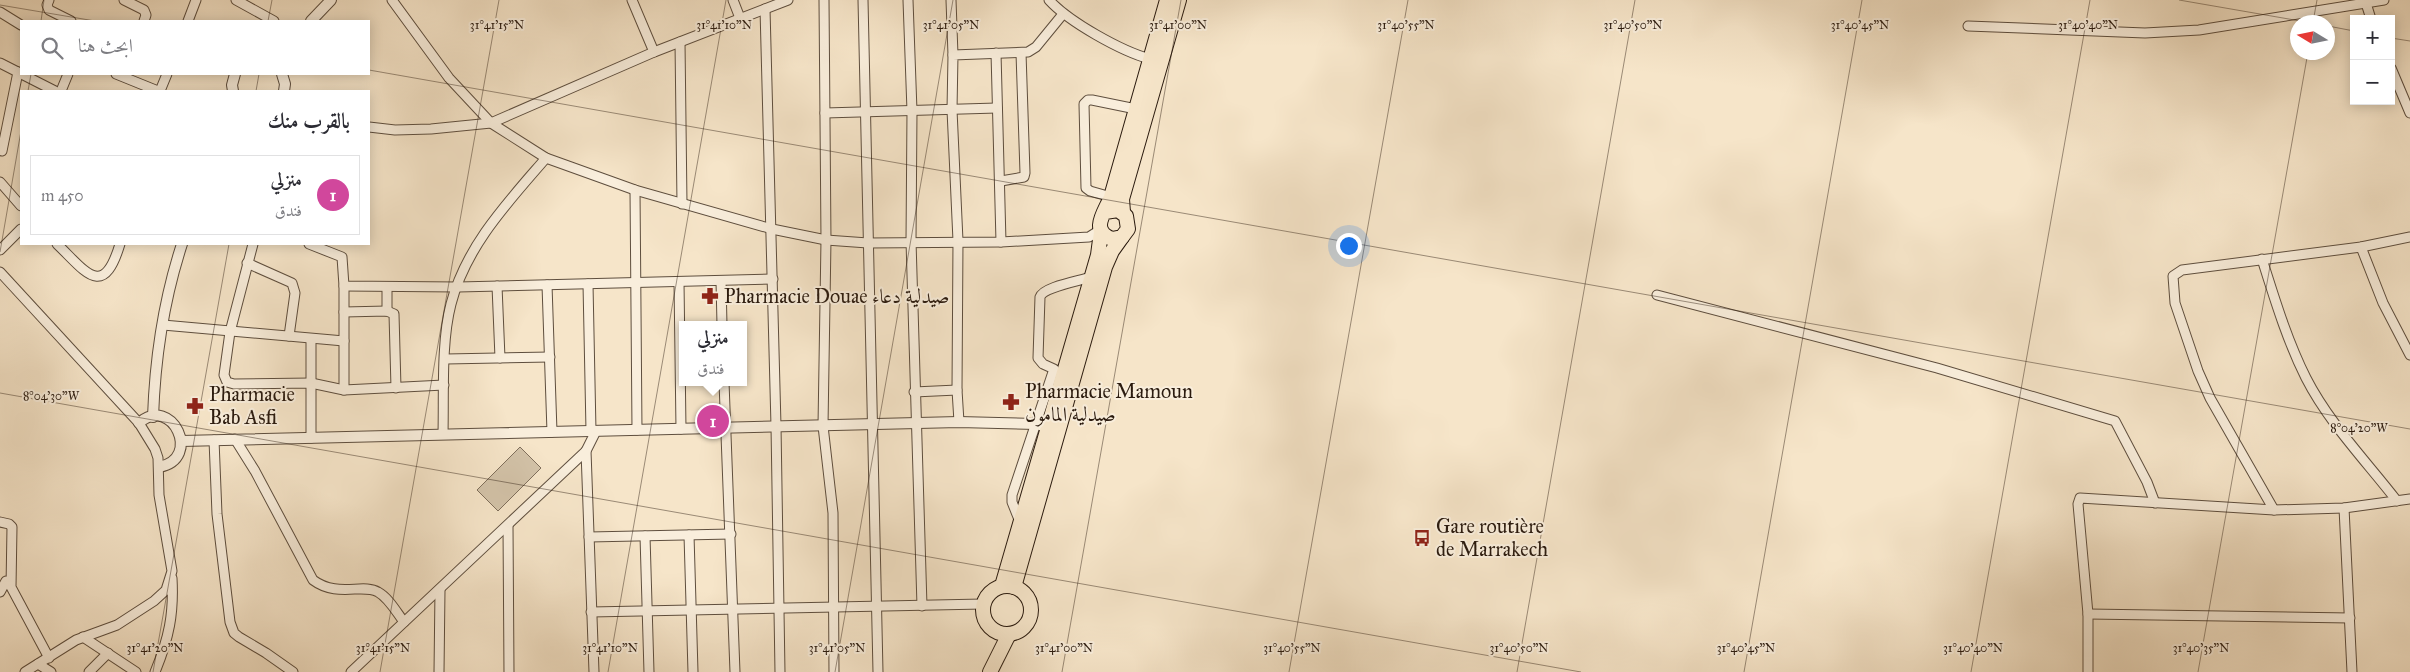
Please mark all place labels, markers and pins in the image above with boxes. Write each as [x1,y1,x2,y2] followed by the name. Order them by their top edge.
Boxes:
[724,284,950,308] place label: Pharmacie Douae صيدلية دعاء
[700,286,720,306] pharmacy icon: Pharmacie Douae صيدلية دعاء
[1025,379,1193,427] place label: Pharmacie Mamoun صيدلية المامون
[209,382,295,429] place label: Pharmacie Bab Asfi
[1001,392,1021,412] pharmacy icon: Pharmacie Mamoun صيدلية المامون
[185,396,205,416] pharmacy icon: Pharmacie Bab Asfi
[697,402,729,440] pin: 1
[1436,514,1548,561] place label: Gare routière de Marrakech
[1412,528,1432,548] bus stop icon: Gare routière de Marrakech

